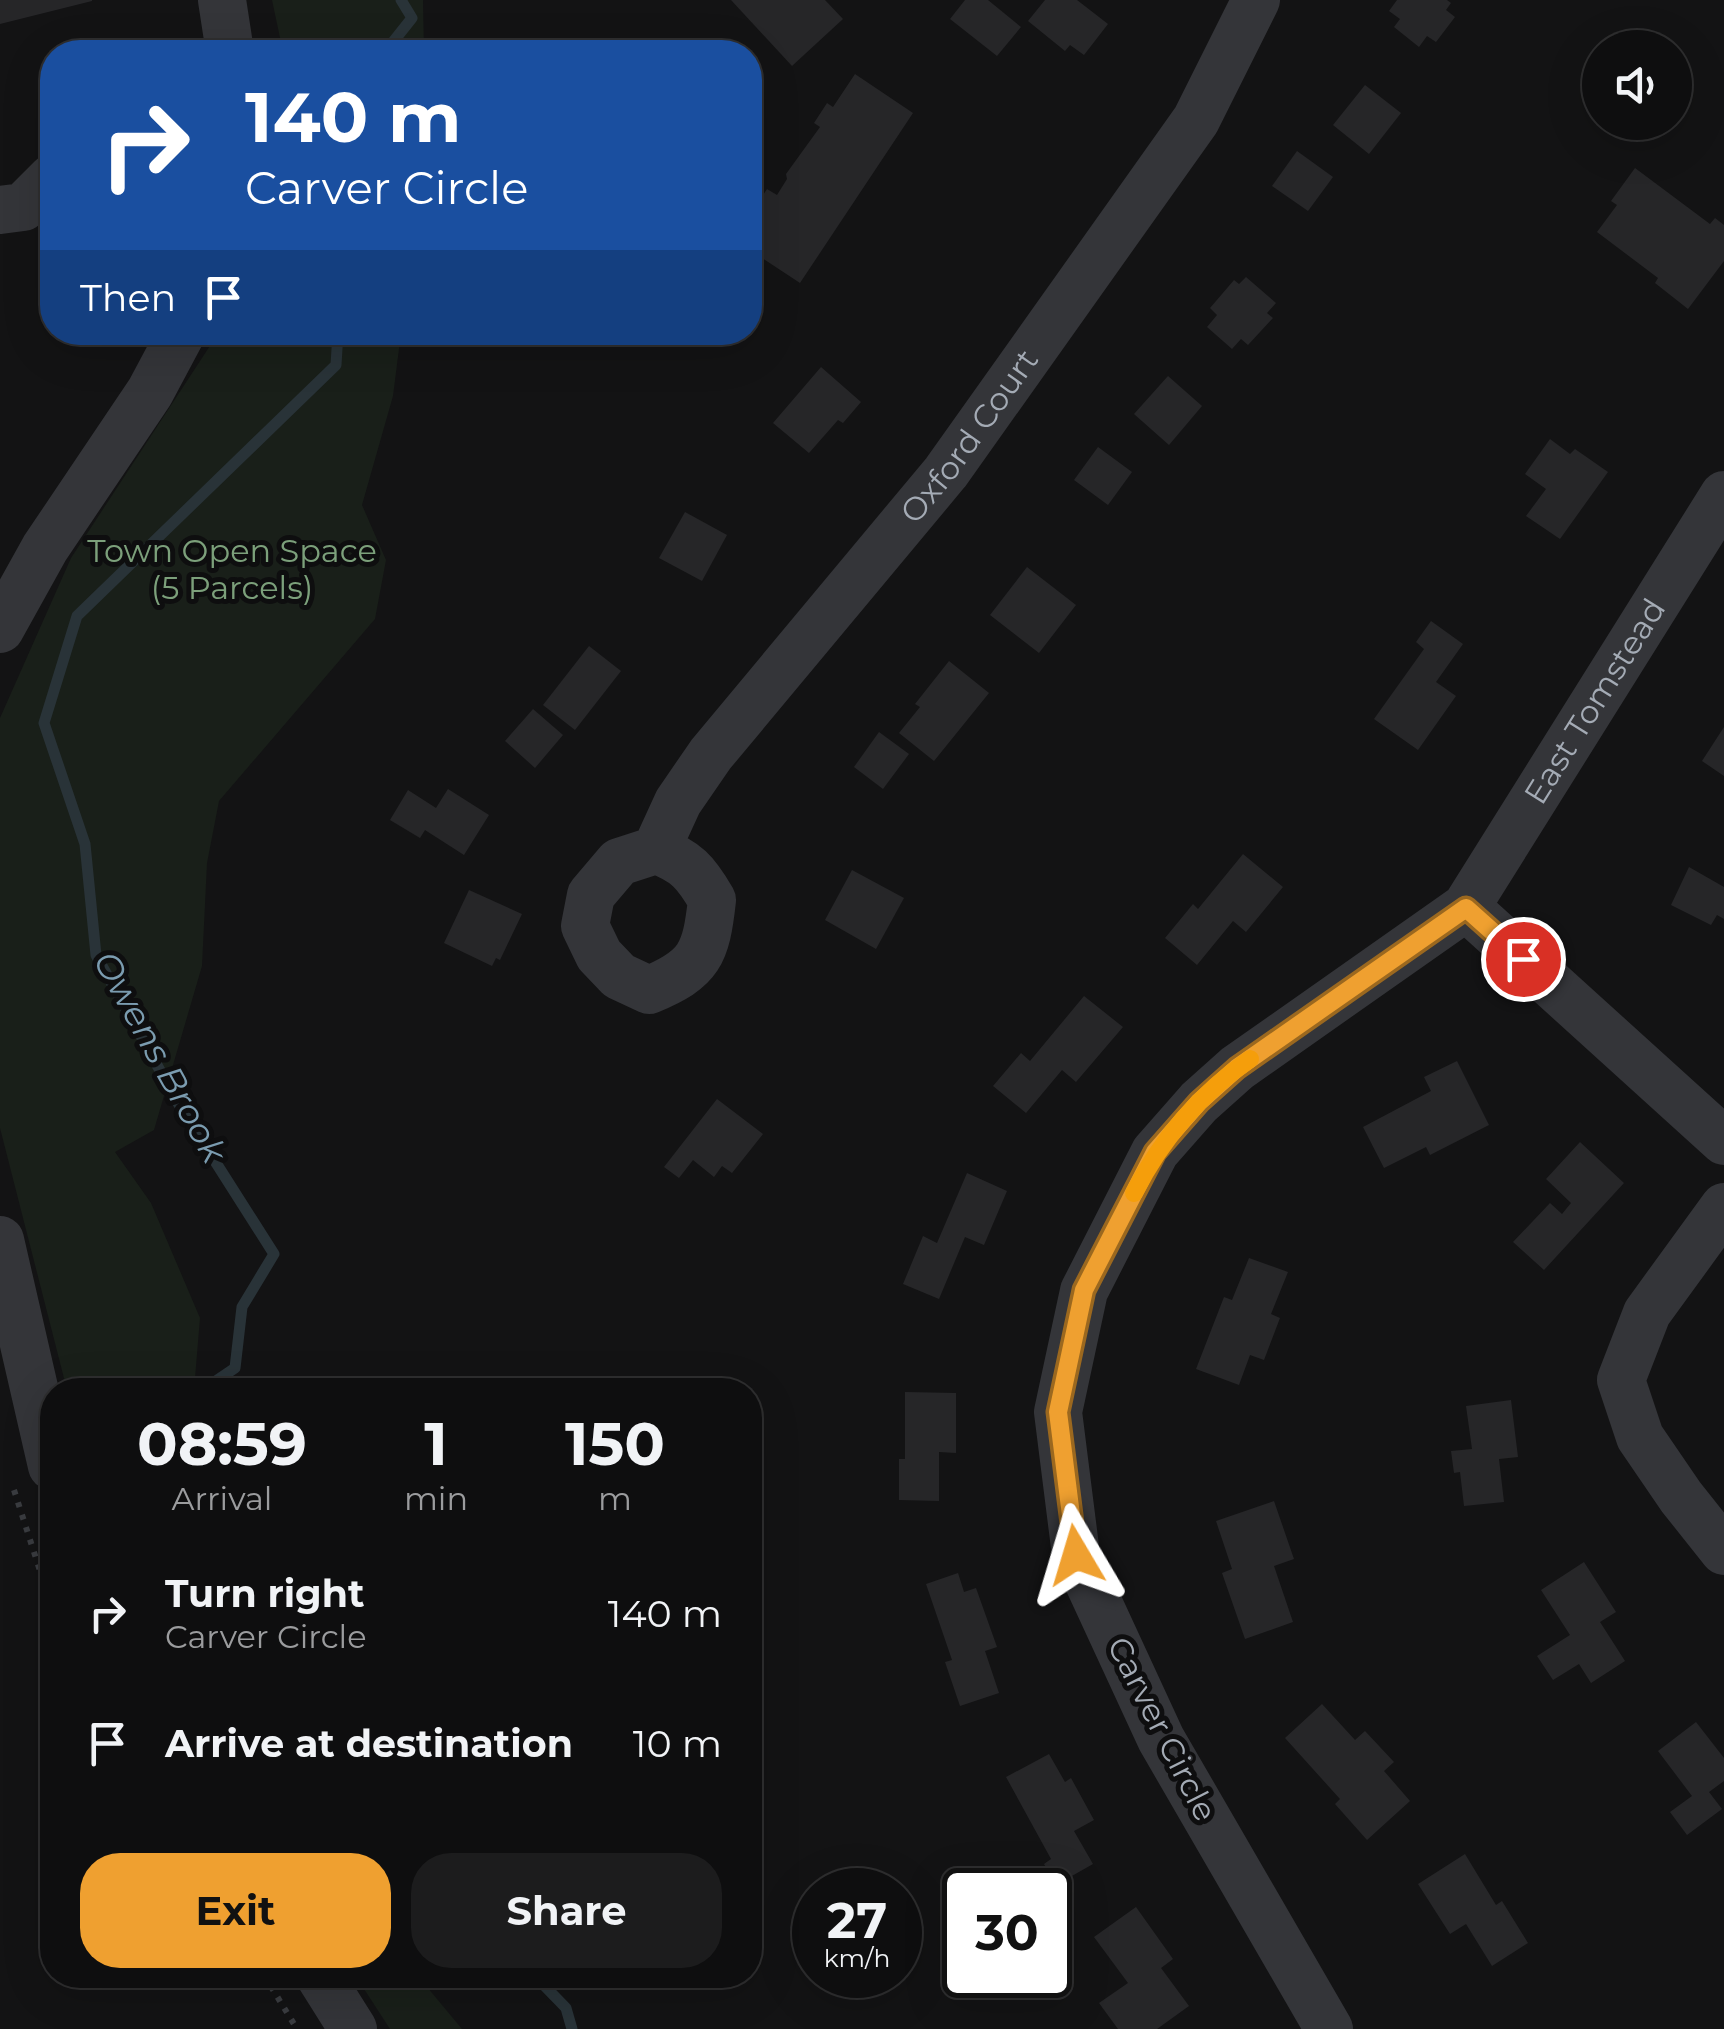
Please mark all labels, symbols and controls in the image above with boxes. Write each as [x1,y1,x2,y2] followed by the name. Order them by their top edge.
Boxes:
[1582,30,1692,140] map controls
[1582,30,1692,140] button: sound
[245,74,461,160] text: 140 m
[80,80,210,210] icon: right
[245,160,528,215] text: Carver Circle
[196,270,251,325] icon: arrive
[80,274,176,321] text: Then
[892,341,1046,531] street label: Oxford Court
[87,531,377,607] park label: Town Open Space (5 Parcels)
[1515,591,1673,811] street label: East Tomstead
[1481,917,1566,1002] pin
[1496,932,1551,987] icon: arrive
[85,943,237,1172] water label: Owens Brook
[137,1407,307,1480] text: 08:59
[424,1407,448,1480] text: 1
[565,1407,665,1480] text: 150
[171,1479,272,1518] text: Arrival
[404,1479,468,1518] text: min
[598,1479,632,1518] text: m
[1024,1503,1128,1607] position arrow
[165,1570,364,1617] text: Turn right
[80,1586,135,1641] icon: right
[608,1590,722,1637] text: 140 m
[165,1617,366,1656] text: Carver Circle
[1099,1630,1226,1827] street label: Carver Circle
[80,1716,135,1771] icon: arrive
[165,1720,573,1767] text: Arrive at destination
[633,1720,722,1767] text: 10 m
[80,1853,391,1968] button: Exit
[411,1853,722,1968] button: Share
[942,1868,1072,1998] speed limit sign: 30
[827,1890,887,1951] text: 27
[824,1943,890,1973] text: km/h

